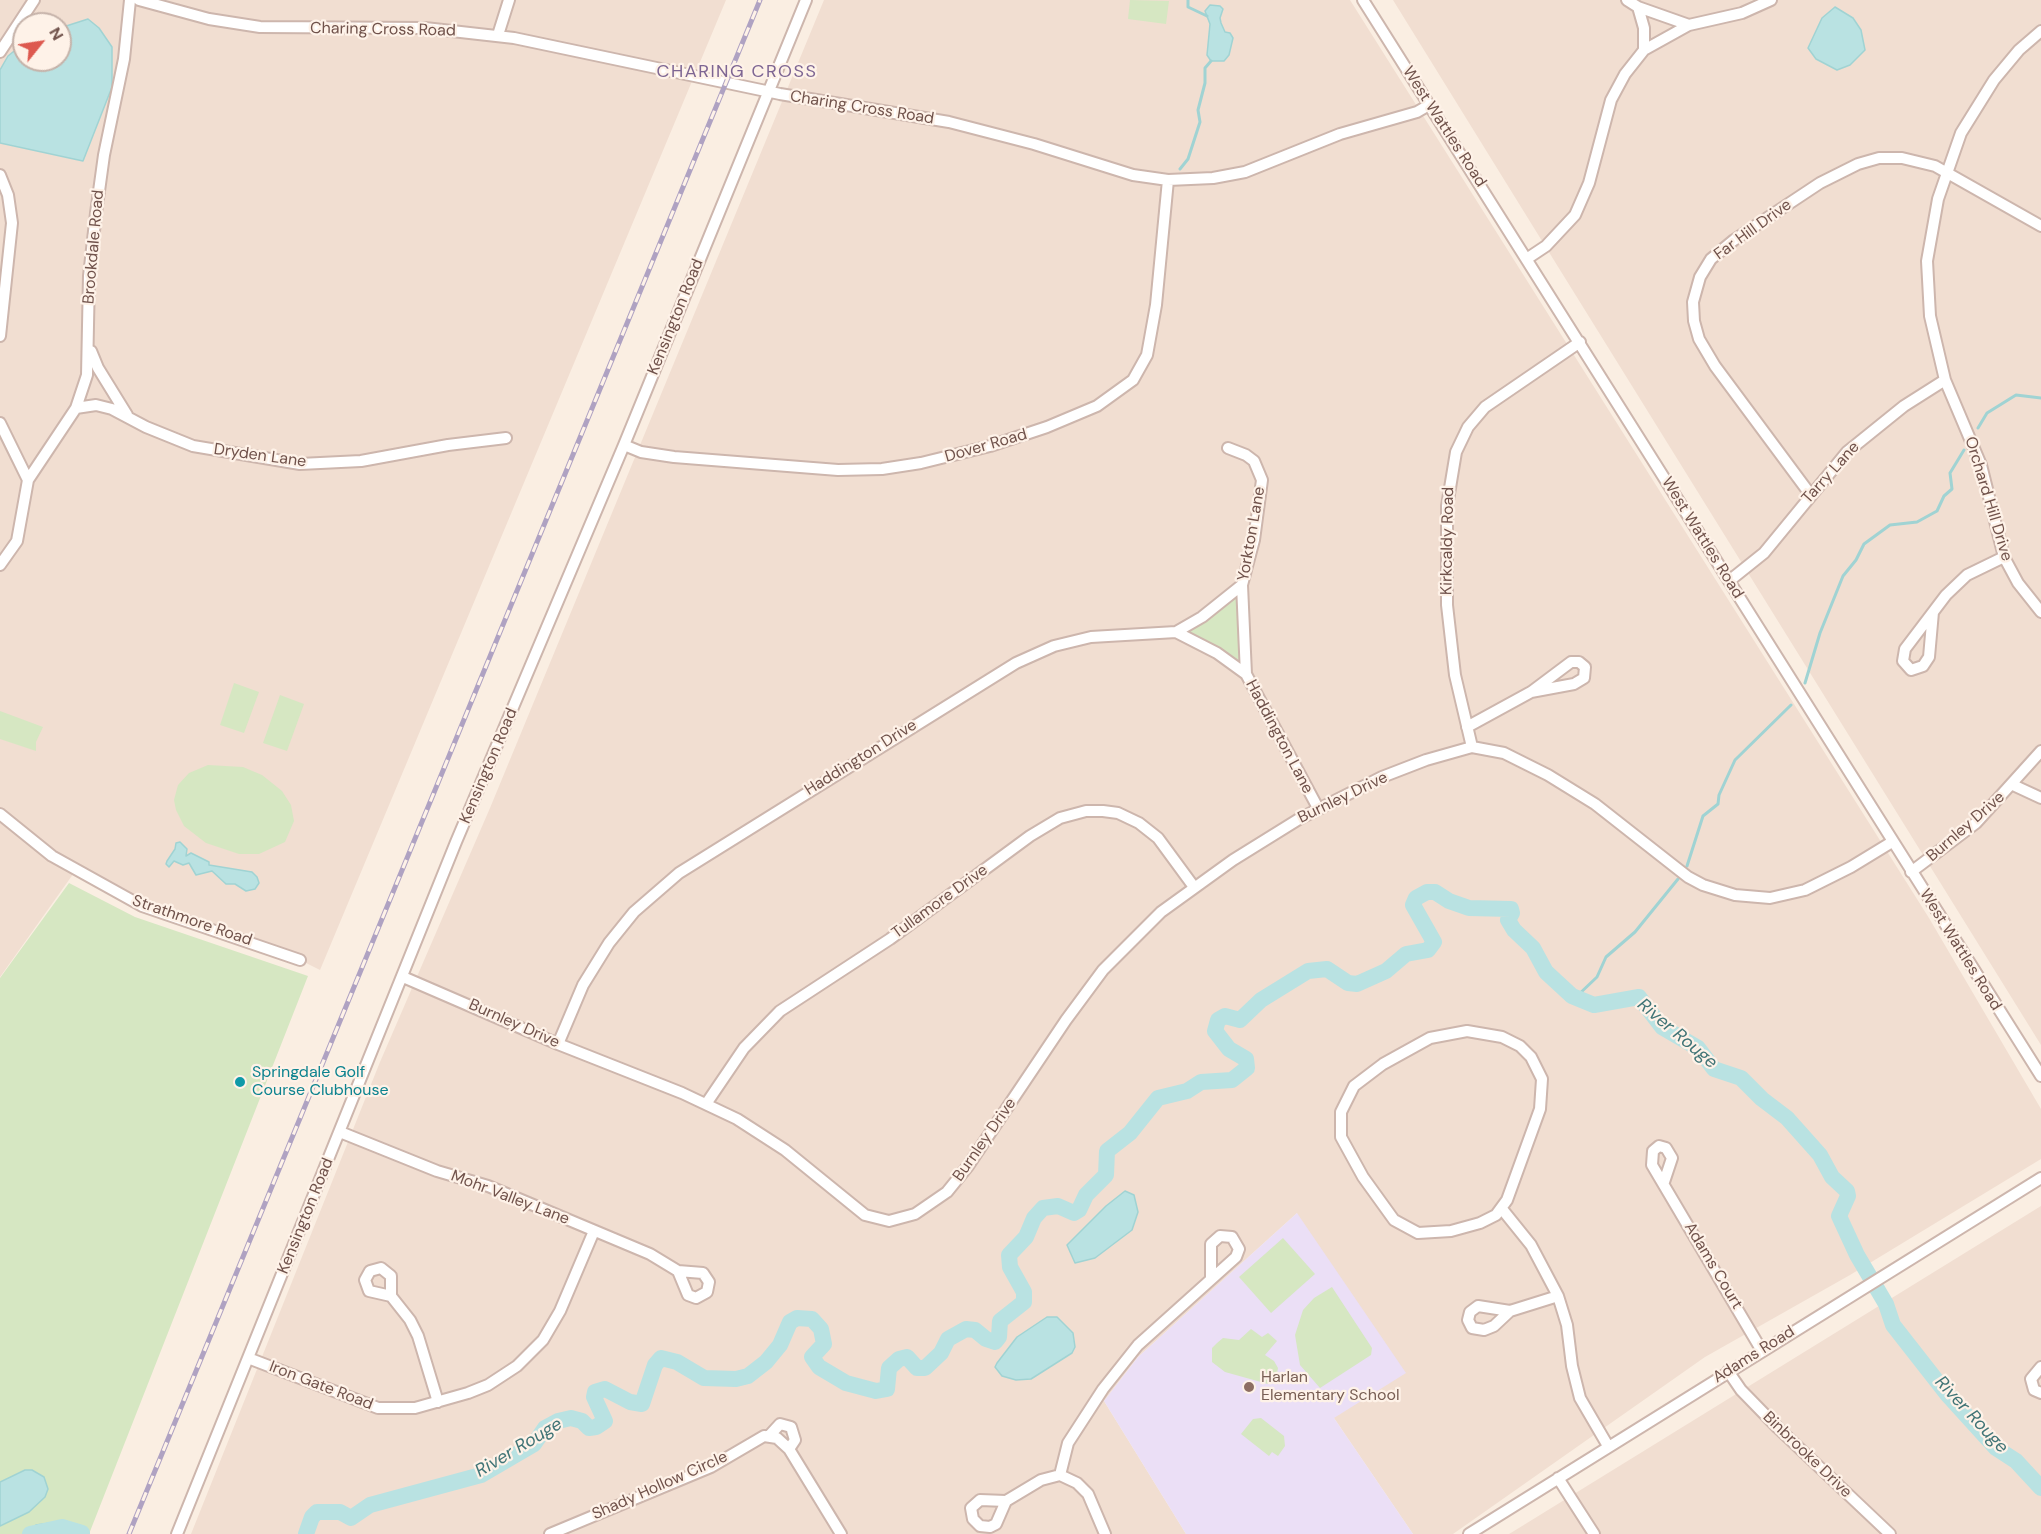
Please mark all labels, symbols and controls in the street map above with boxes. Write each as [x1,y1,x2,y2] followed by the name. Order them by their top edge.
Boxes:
[12,12,72,72] north arrow
[310,19,456,41] street label: Charing Cross Road
[44,23,68,44] text: N
[657,61,817,83] district label: CHARING CROSS
[1398,63,1490,191] street label: West Wattles Road
[789,87,935,129] street label: Charing Cross Road
[79,189,109,305] street label: Brookdale Road
[1711,196,1795,264] street label: Far Hill Drive
[644,256,708,378] street label: Kensington Road
[943,425,1029,467] street label: Dover Road
[1960,435,2016,563] street label: Orchard Hill Drive
[1798,438,1864,508] street label: Tarry Lane
[213,440,307,472] street label: Dryden Lane
[1657,474,1747,602] street label: West Wattles Road
[1234,485,1270,583] street label: Yorkton Lane
[1437,487,1459,595] street label: Kirkcaldy Road
[1241,677,1317,797] street label: Haddington Lane
[456,706,522,826] street label: Kensington Road
[801,716,921,800] street label: Haddington Drive
[1295,768,1391,828] street label: Burnley Drive
[1923,788,2009,866] street label: Burnley Drive
[888,861,992,943] street label: Tullamore Drive
[1915,886,2005,1014] street label: West Wattles Road
[130,892,254,950] street label: Strathmore Road
[1633,994,1721,1074] water label: River Rouge
[466,995,562,1053] street label: Burnley Drive
[252,1063,389,1101] place label: Springdale Golf Course Clubhouse
[233,1075,247,1089] marker: Springdale Golf Course Clubhouse
[949,1095,1021,1185] street label: Burnley Drive
[274,1155,338,1277] street label: Kensington Road
[448,1167,572,1229] street label: Mohr Valley Lane
[1680,1219,1746,1313] street label: Adams Court
[1710,1322,1798,1388] street label: Adams Road
[266,1357,376,1415] street label: Iron Gate Road
[1261,1368,1399,1406] place label: Harlan Elementary School
[1930,1372,2012,1458] water label: River Rouge
[1242,1380,1256,1394] marker: Harlan Elementary School
[1759,1408,1855,1502] street label: Binbrooke Drive
[471,1414,567,1482] water label: River Rouge
[589,1447,731,1525] street label: Shady Hollow Circle

